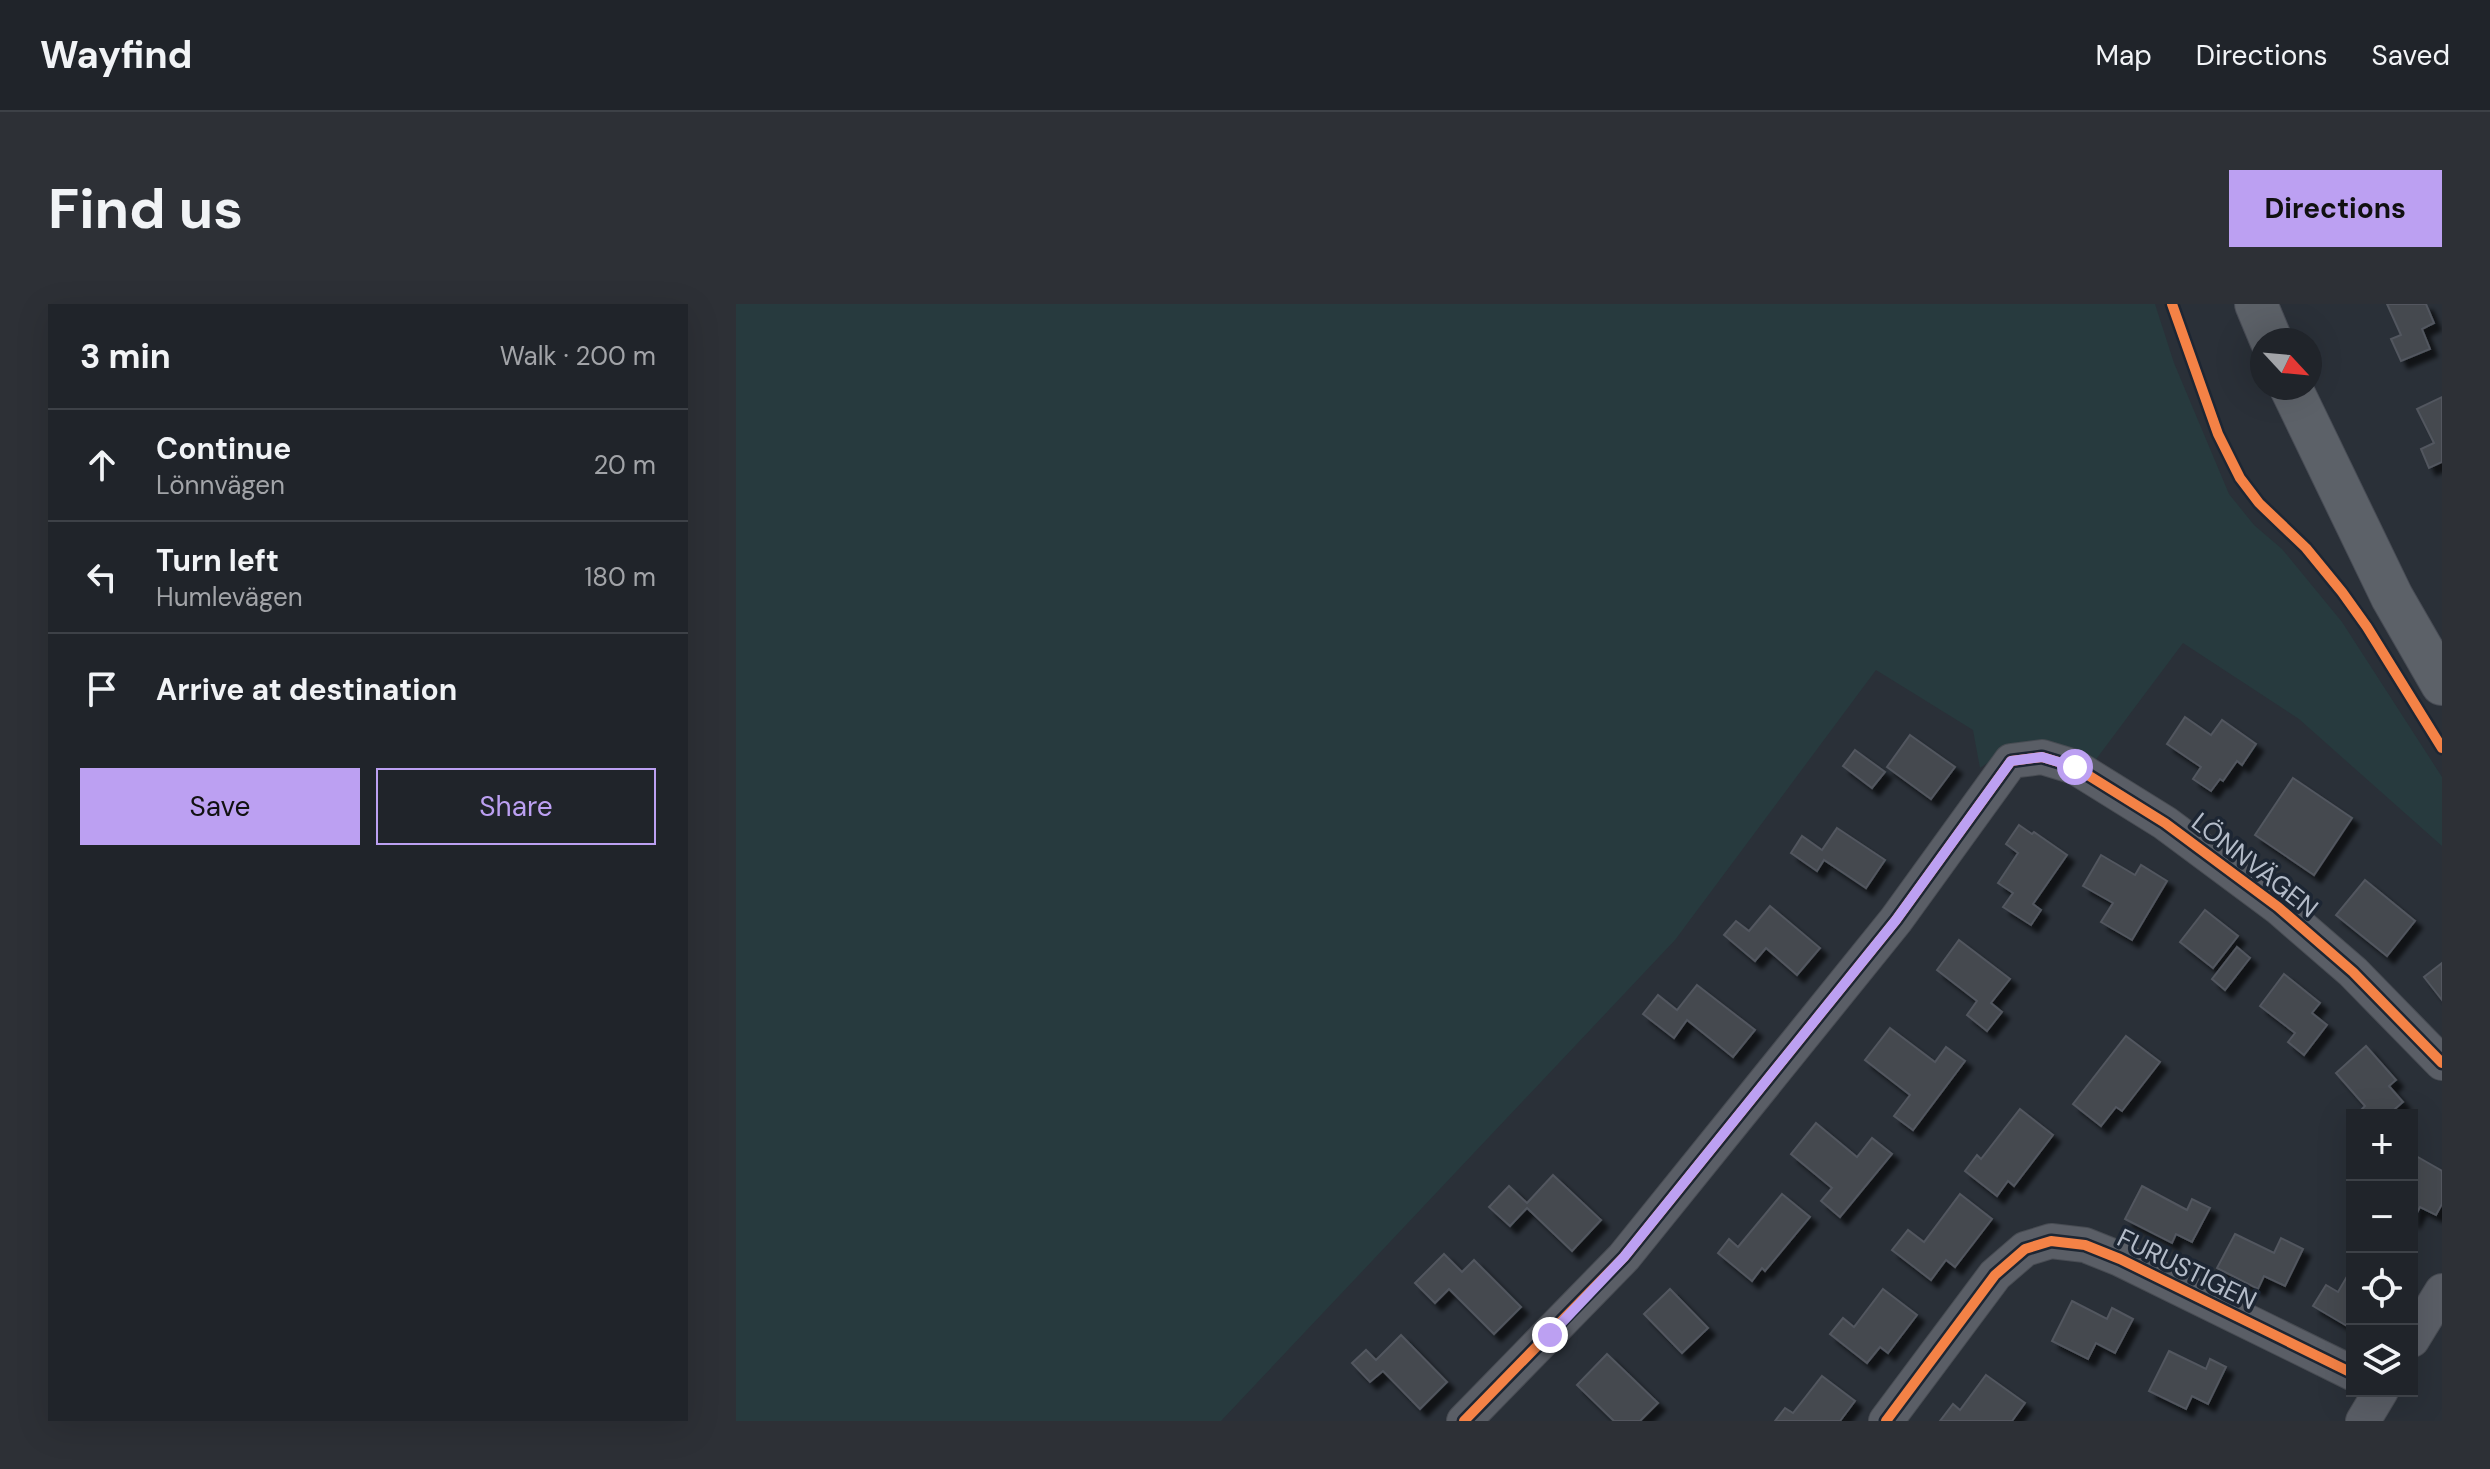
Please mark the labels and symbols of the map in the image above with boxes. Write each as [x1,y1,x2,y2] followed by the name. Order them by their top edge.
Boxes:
[2250,328,2322,400] north arrow
[2057,749,2093,785] route start
[2185,805,2325,925] street label: LÖNNVÄGEN
[2112,1221,2262,1317] street label: FURUSTIGEN
[1532,1317,1568,1353] route end

